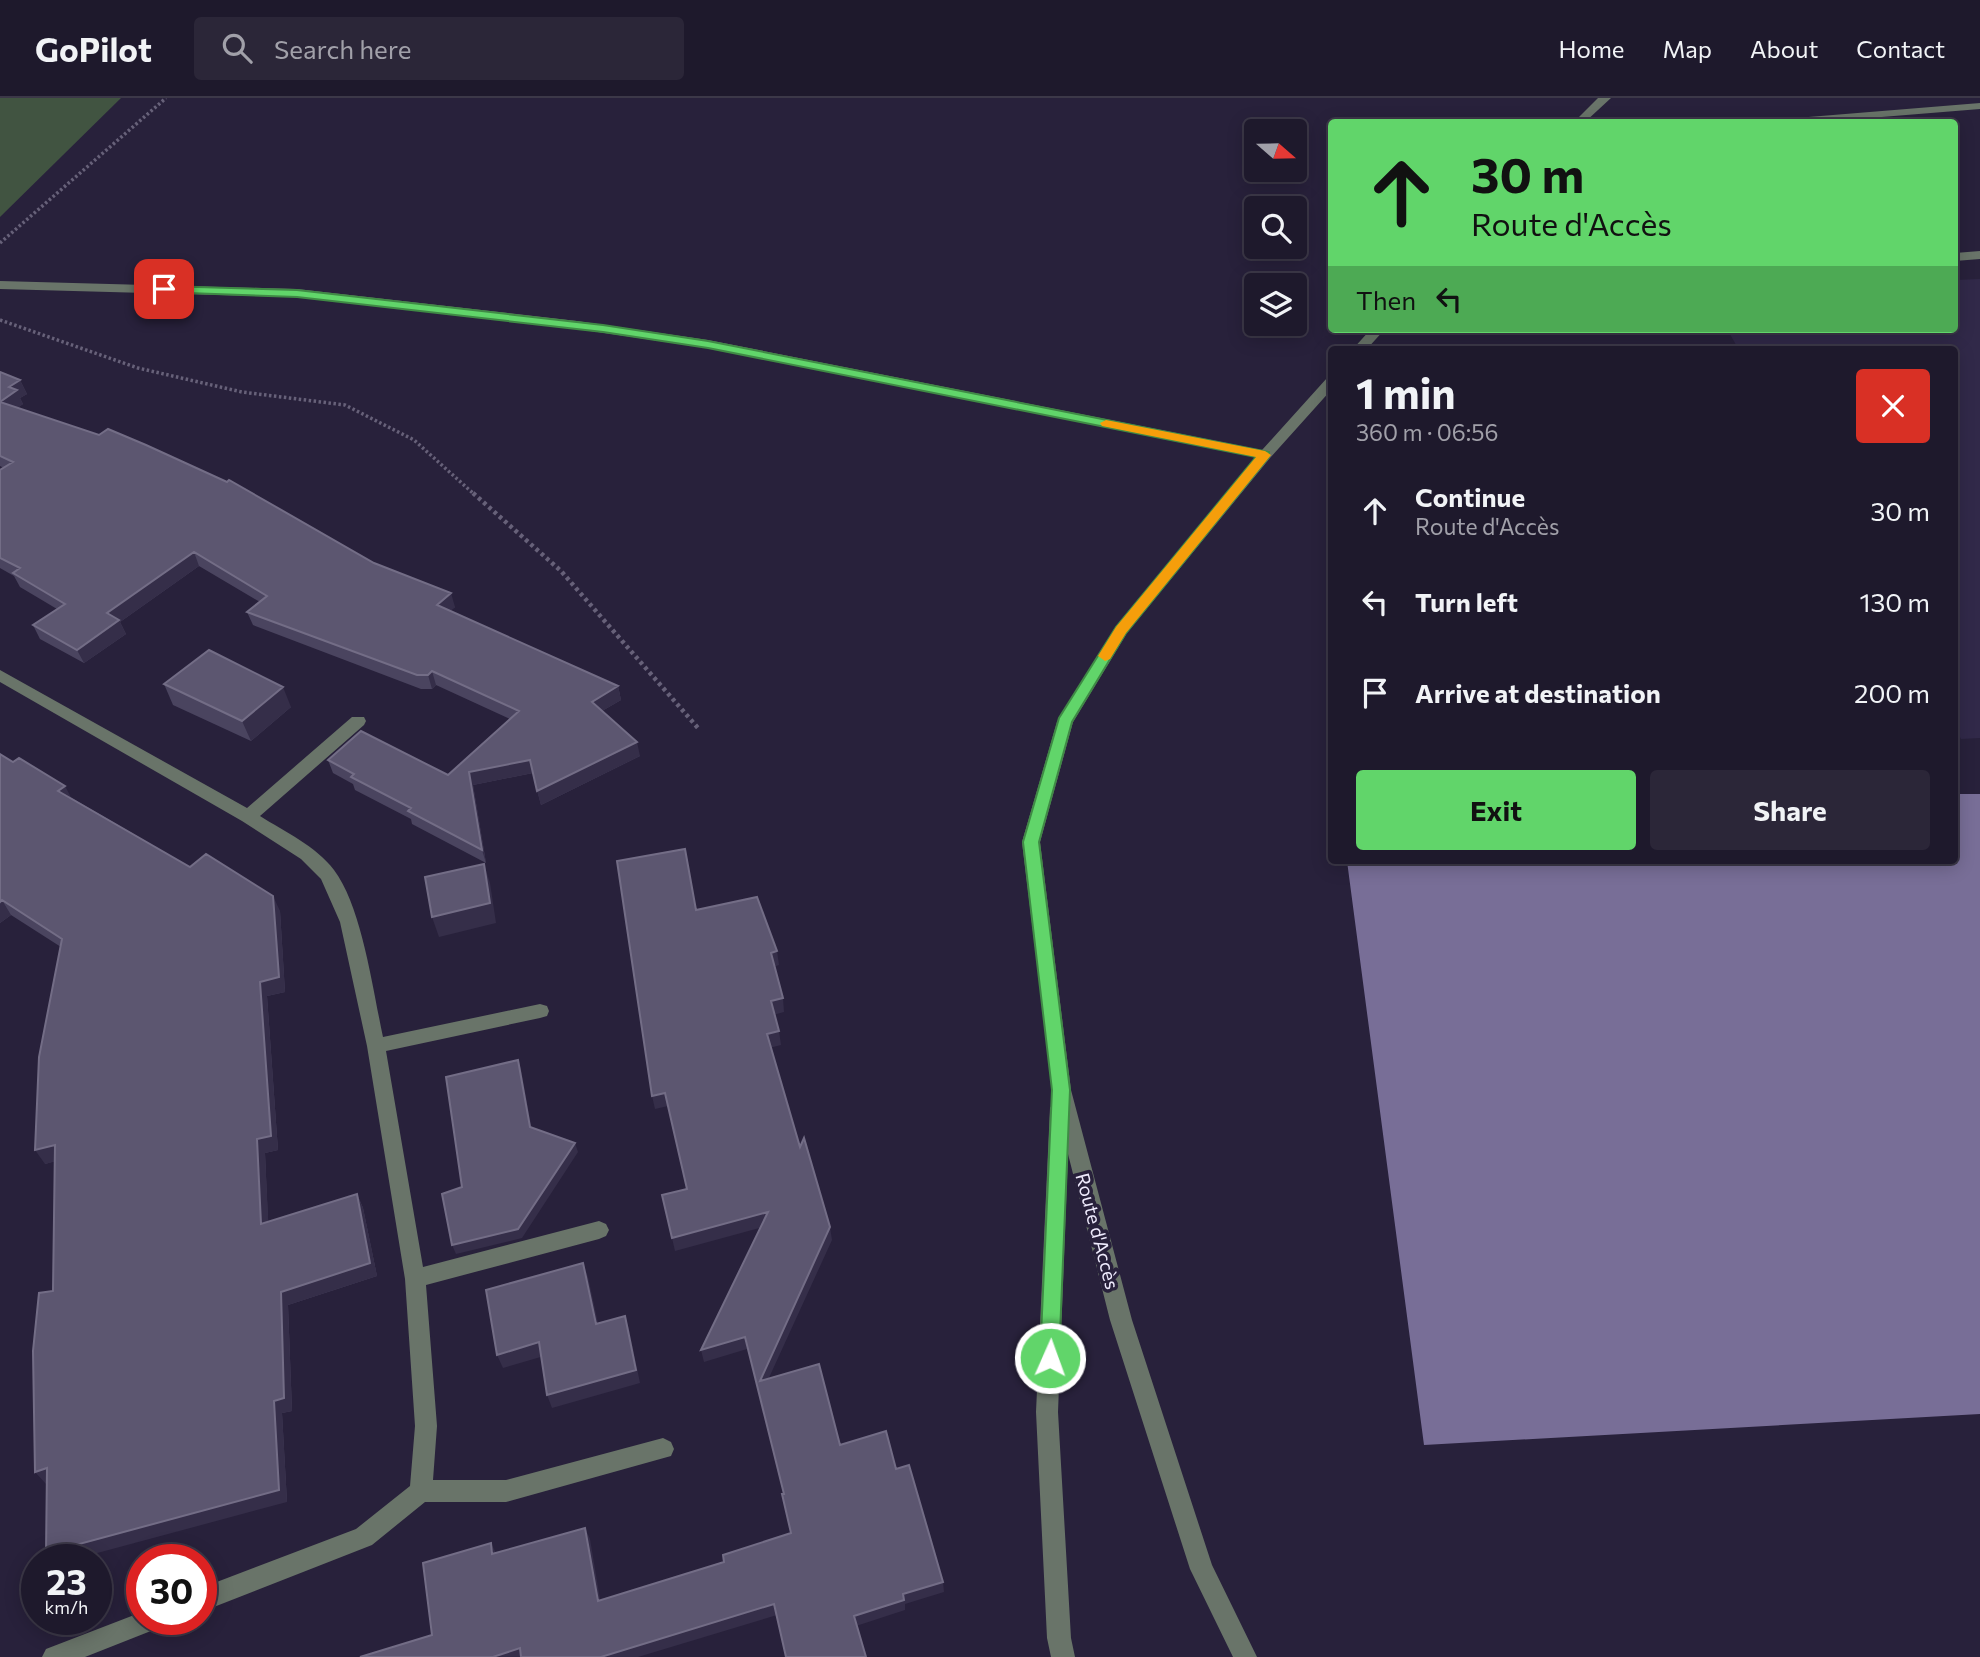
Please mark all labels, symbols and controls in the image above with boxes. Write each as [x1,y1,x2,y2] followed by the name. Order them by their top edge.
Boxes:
[194,17,684,80] search box
[35,28,152,69] text: GoPilot
[218,29,256,67] icon: search
[274,33,411,64] text: Search here
[1559,34,1625,63] text: Home
[1663,34,1712,63] text: Map
[1750,34,1818,63] text: About
[1856,34,1945,63] text: Contact
[1244,119,1307,182] north arrow
[1244,119,1307,336] map controls
[1471,143,1584,203] text: 30 m
[1356,147,1447,238] icon: ahead
[1244,196,1307,259] button: search
[1471,203,1672,243] text: Route d'Accès
[134,259,194,319] pin
[145,270,183,308] icon: arrive
[1244,273,1307,336] button: layers
[1430,280,1468,318] icon: left
[1356,284,1416,315] text: Then
[1356,366,1456,418] text: 1 min
[1856,369,1930,443] button: close
[1356,418,1498,446] text: 360 m · 06:56
[1415,481,1525,512] text: Continue
[1356,492,1394,530] icon: ahead
[1871,495,1930,526] text: 30 m
[1415,512,1559,540] text: Route d'Accès
[1356,583,1394,621] icon: left
[1415,586,1518,617] text: Turn left
[1859,586,1930,617] text: 130 m
[1356,674,1394,712] icon: arrive
[1415,677,1661,708] text: Arrive at destination
[1854,677,1930,708] text: 200 m
[1356,770,1636,850] button: Exit
[1650,770,1930,850] button: Share
[1071,1170,1125,1292] street label: Route d'Accès
[1013,1321,1087,1395] position arrow
[126,1544,217,1635] speed limit sign: 30
[46,1559,87,1602] text: 23
[45,1596,88,1618] text: km/h

